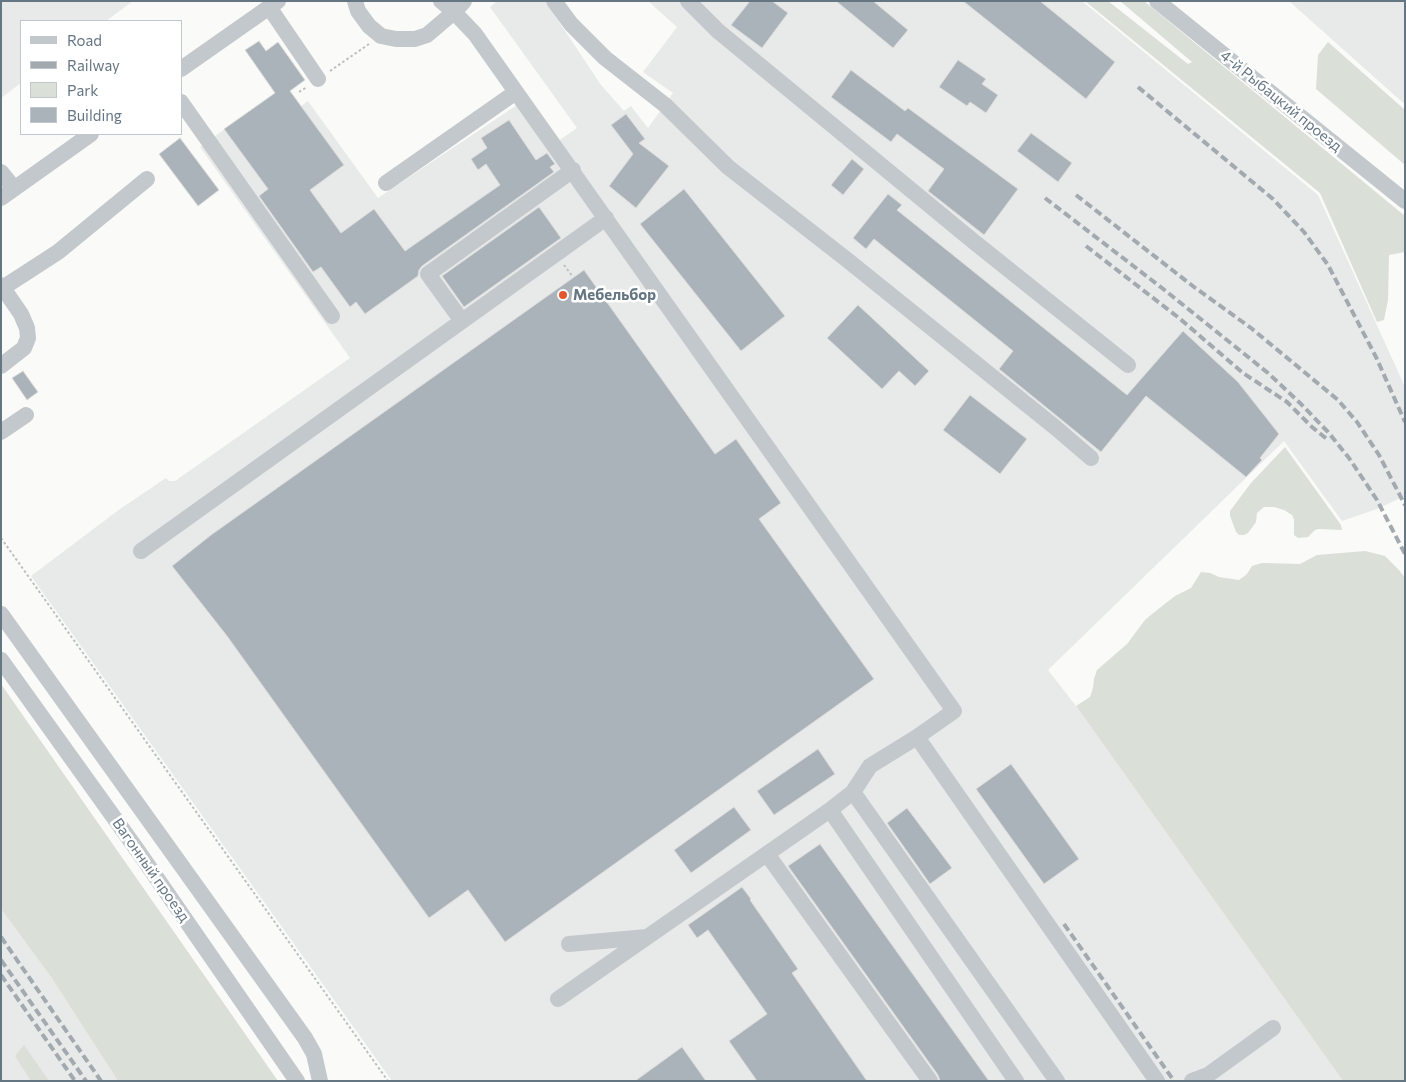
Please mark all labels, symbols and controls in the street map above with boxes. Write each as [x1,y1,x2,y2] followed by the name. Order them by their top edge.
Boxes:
[20,20,182,135] legend
[67,31,102,49] text: Road
[1217,46,1345,156] street label: 4-й Рыбацкий проезд
[67,56,120,74] text: Railway
[67,81,98,99] text: Park
[67,106,122,124] text: Building
[573,286,656,304] place label: Мебельбор
[557,289,569,301] marker: Мебельбор
[108,815,194,925] street label: Вагонный проезд

